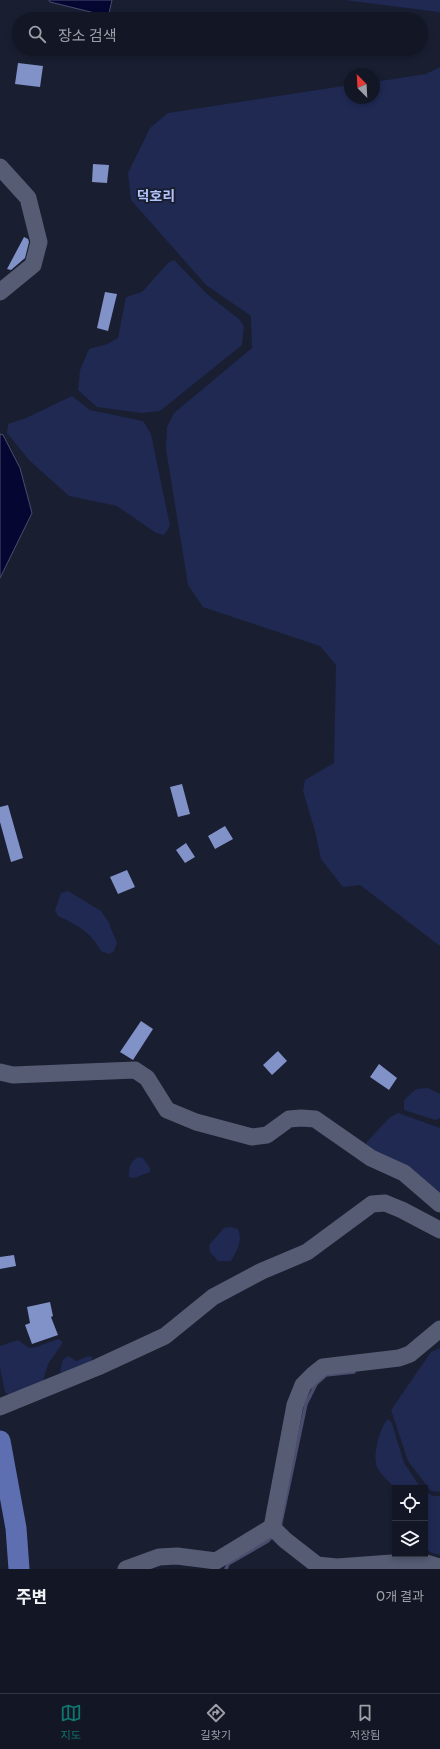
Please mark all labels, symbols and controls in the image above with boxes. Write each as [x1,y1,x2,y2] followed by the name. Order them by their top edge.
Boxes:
[12,12,428,56] search box
[26,23,48,45] icon: search
[58,27,117,45] text: 장소 검색
[344,68,380,104] north arrow
[137,187,175,205] district label: 덕호리
[392,1485,428,1557] map controls
[392,1485,428,1521] button: locate
[392,1521,428,1557] button: layers
[16,1587,47,1607] text: 주변
[376,1588,424,1604] text: 0개 결과
[60,1702,82,1742] tab: 지도
[201,1702,231,1742] tab: 길찾기
[350,1702,380,1742] tab: 저장됨

